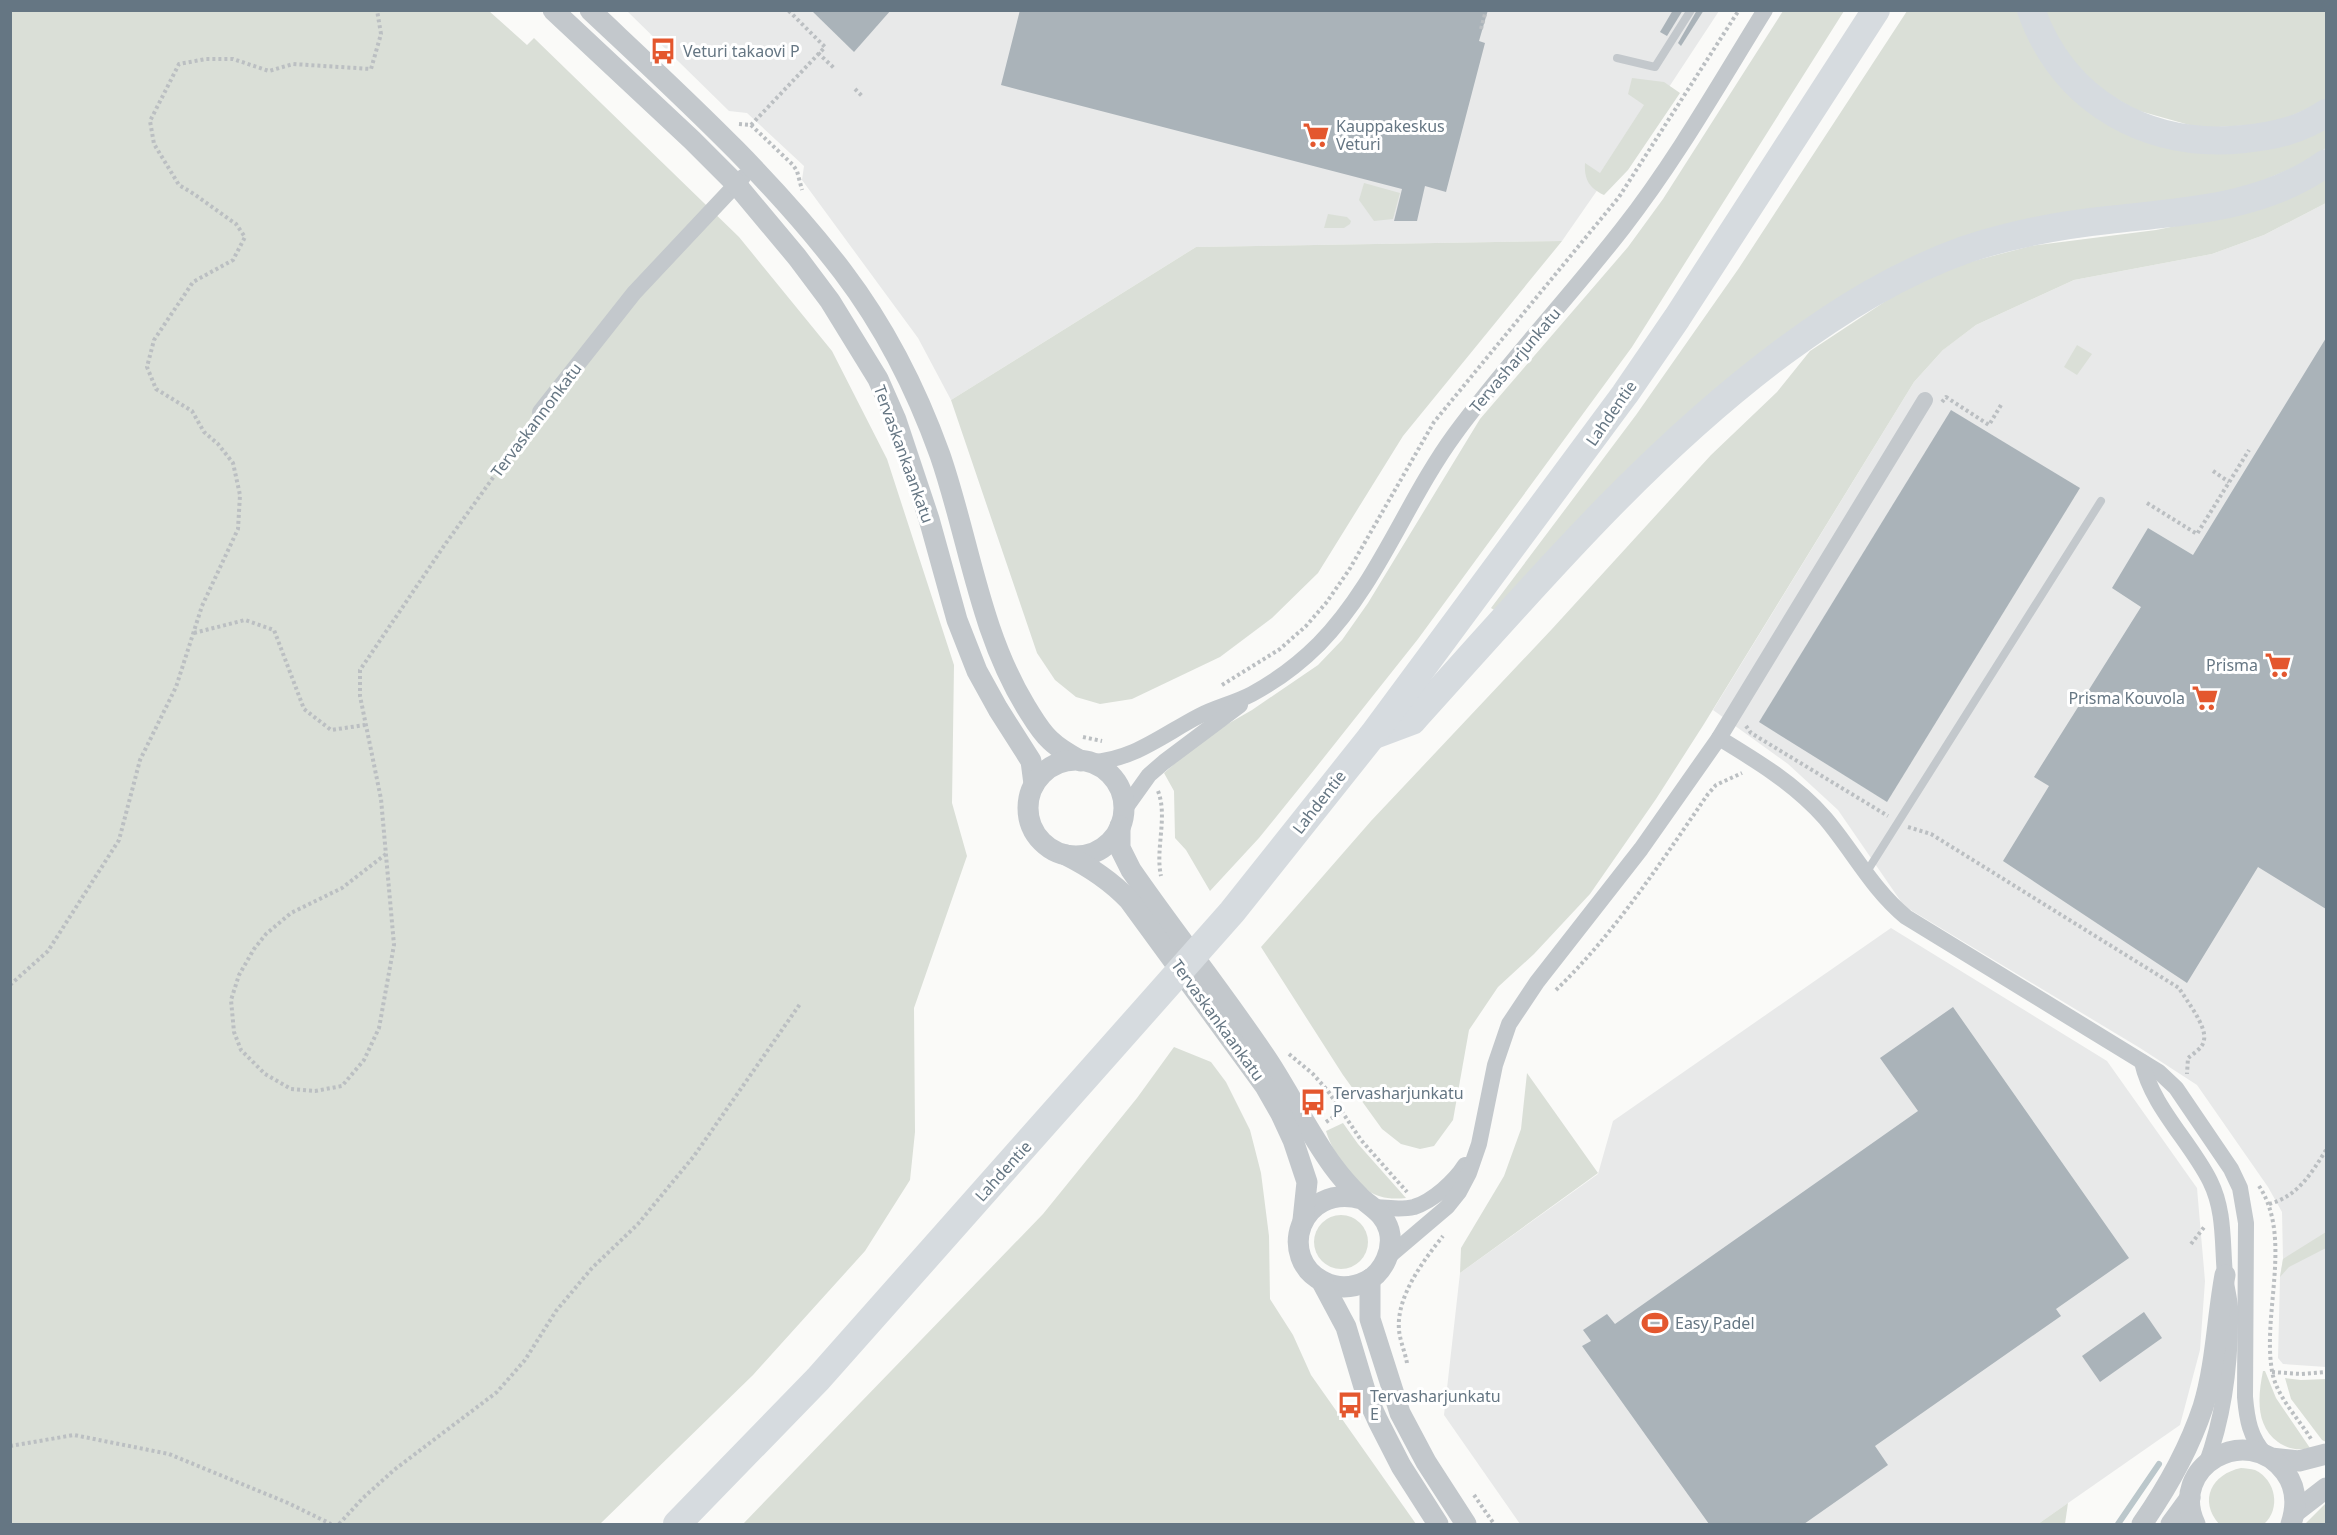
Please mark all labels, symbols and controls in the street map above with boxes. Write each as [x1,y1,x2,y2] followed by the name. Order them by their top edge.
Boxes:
[648,36,678,66] bus stop icon: Veturi takaovi P
[683,40,800,62] place label: Veturi takaovi P
[1336,115,1445,155] place label: Kauppakeskus Veturi
[1301,120,1331,150] supermarket icon: Kauppakeskus Veturi
[1465,303,1565,417] street label: Tervasharjunkatu
[486,358,586,482] street label: Tervaskannonkatu
[1580,376,1642,450] street label: Lahdentie
[869,382,939,526] street label: Tervaskankaankatu
[2263,650,2293,680] supermarket icon: Prisma
[2206,654,2258,676] place label: Prisma
[2190,683,2220,713] supermarket icon: Prisma Kouvola
[2068,687,2185,709] place label: Prisma Kouvola
[1287,766,1351,838] street label: Lahdentie
[1166,955,1270,1085] street label: Tervaskankaankatu
[1333,1082,1464,1122] place label: Tervasharjunkatu P
[1298,1087,1328,1117] bus stop icon: Tervasharjunkatu P
[970,1136,1036,1206] street label: Lahdentie
[1640,1308,1670,1338] sports icon: Easy Padel
[1675,1312,1755,1334] place label: Easy Padel
[1370,1385,1501,1425] place label: Tervasharjunkatu E
[1335,1390,1365,1420] bus stop icon: Tervasharjunkatu E

